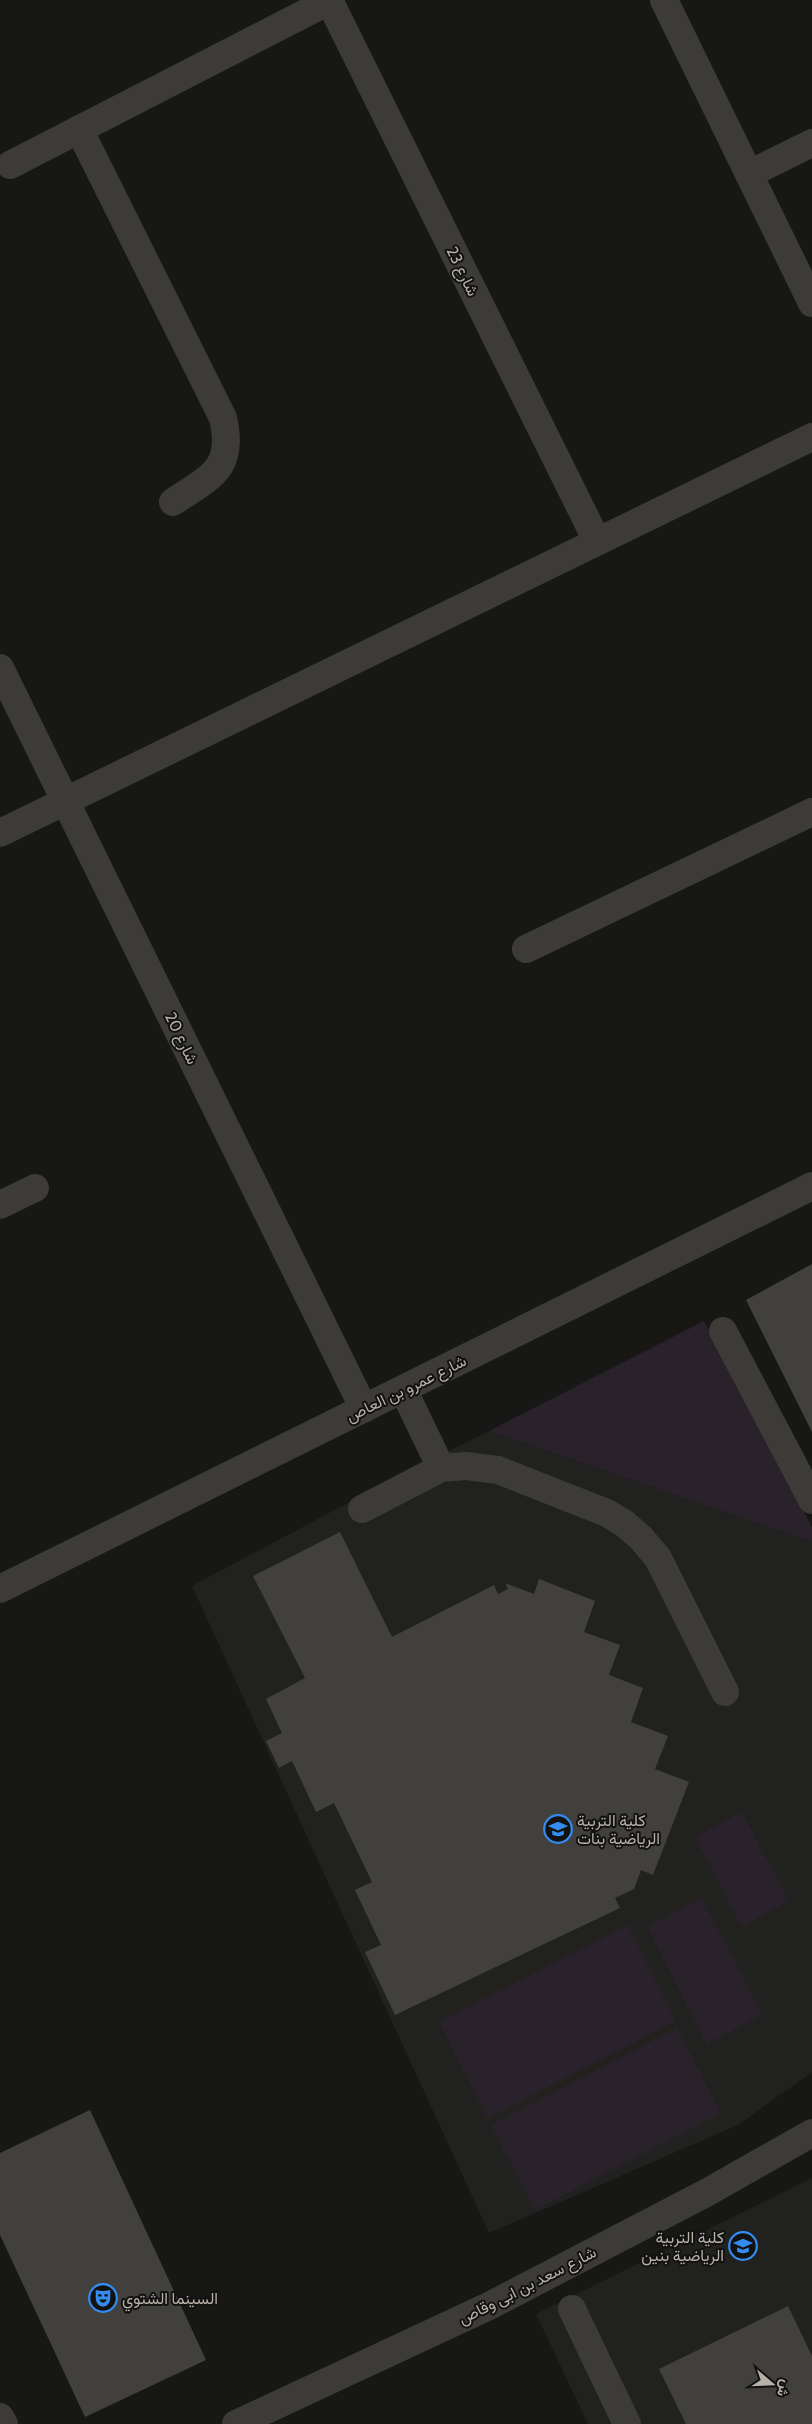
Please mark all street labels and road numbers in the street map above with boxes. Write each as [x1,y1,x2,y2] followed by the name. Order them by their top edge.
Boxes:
[441,243,483,300] street label: شارع 23
[159,1009,202,1068] street label: شارع 20
[343,1351,470,1428] street label: شارع عمرو بن العاص
[455,2242,600,2330] street label: شارع سعد بن ابى وقاص

